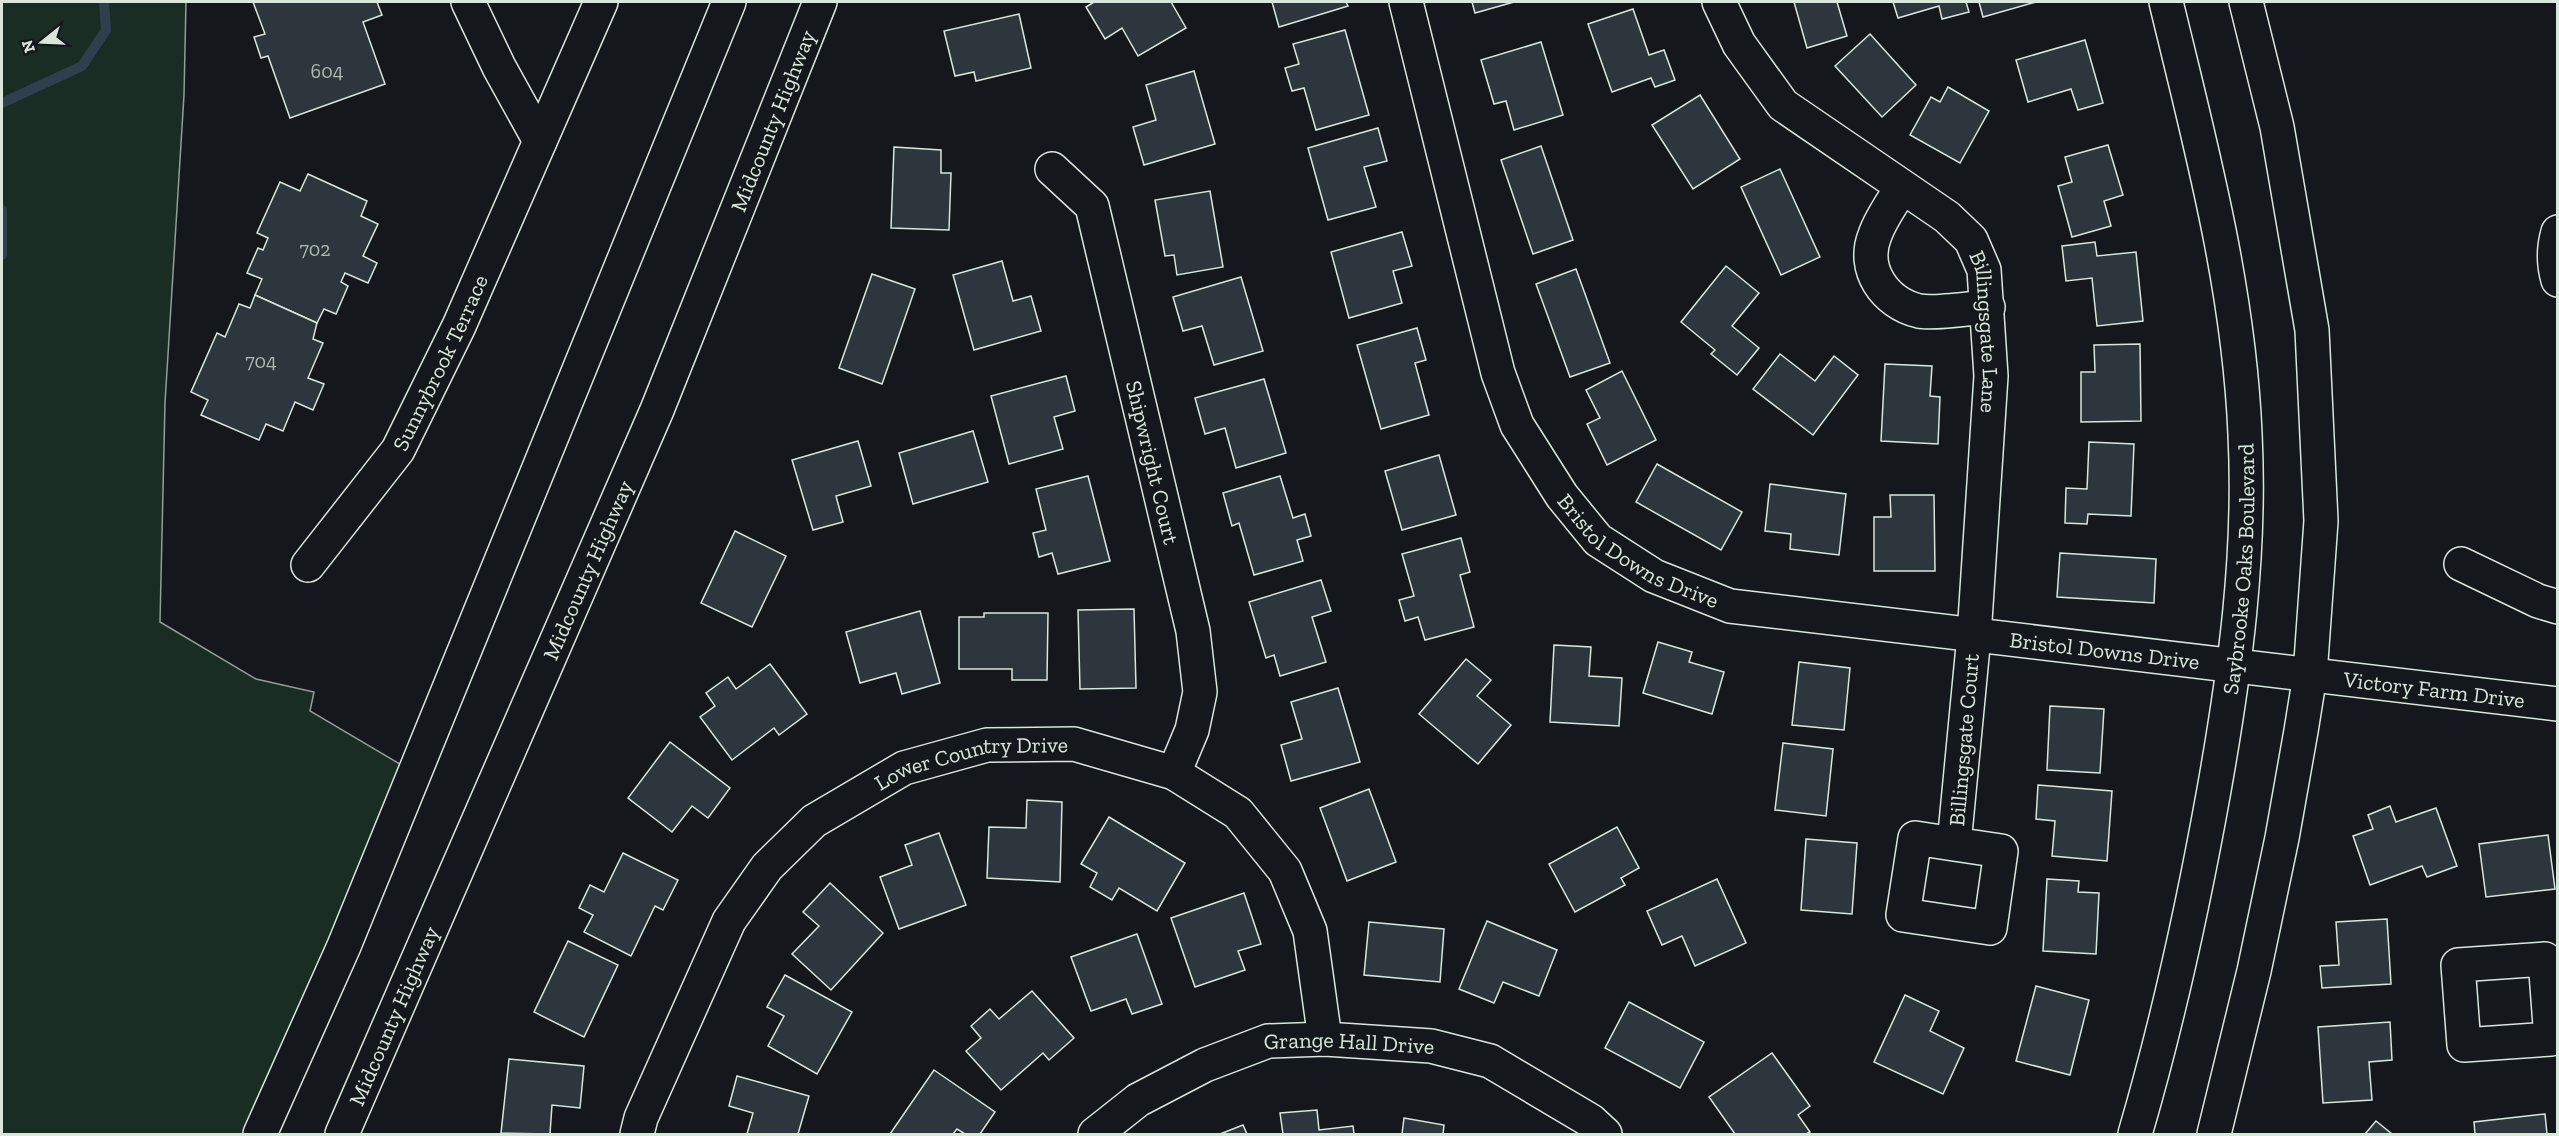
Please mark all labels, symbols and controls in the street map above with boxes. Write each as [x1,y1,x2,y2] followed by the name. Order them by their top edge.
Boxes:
[12,12,72,72] north arrow
[724,25,821,215] street label: Midcounty Highway
[17,38,39,55] text: N
[311,59,344,83] house number: 604
[299,237,331,261] house number: 702
[1964,246,2005,414] street label: Billingsgate Lane
[386,270,493,455] street label: Sunnybrook Terrace
[245,349,277,373] house number: 704
[1120,378,1186,548] street label: Shipwright Court
[2216,443,2260,696] street label: Saybrooke Oaks Boulevard
[536,475,639,664] street label: Midcounty Highway
[1552,488,1723,614] street label: Bristol Downs Drive
[2008,626,2201,675] street label: Bristol Downs Drive
[1943,652,1985,827] street label: Billingsgate Court
[2341,665,2526,713] street label: Victory Farm Drive
[869,731,1068,796] street label: Lower Country Drive
[343,921,445,1110] street label: Midcounty Highway
[1263,1025,1435,1060] street label: Grange Hall Drive

